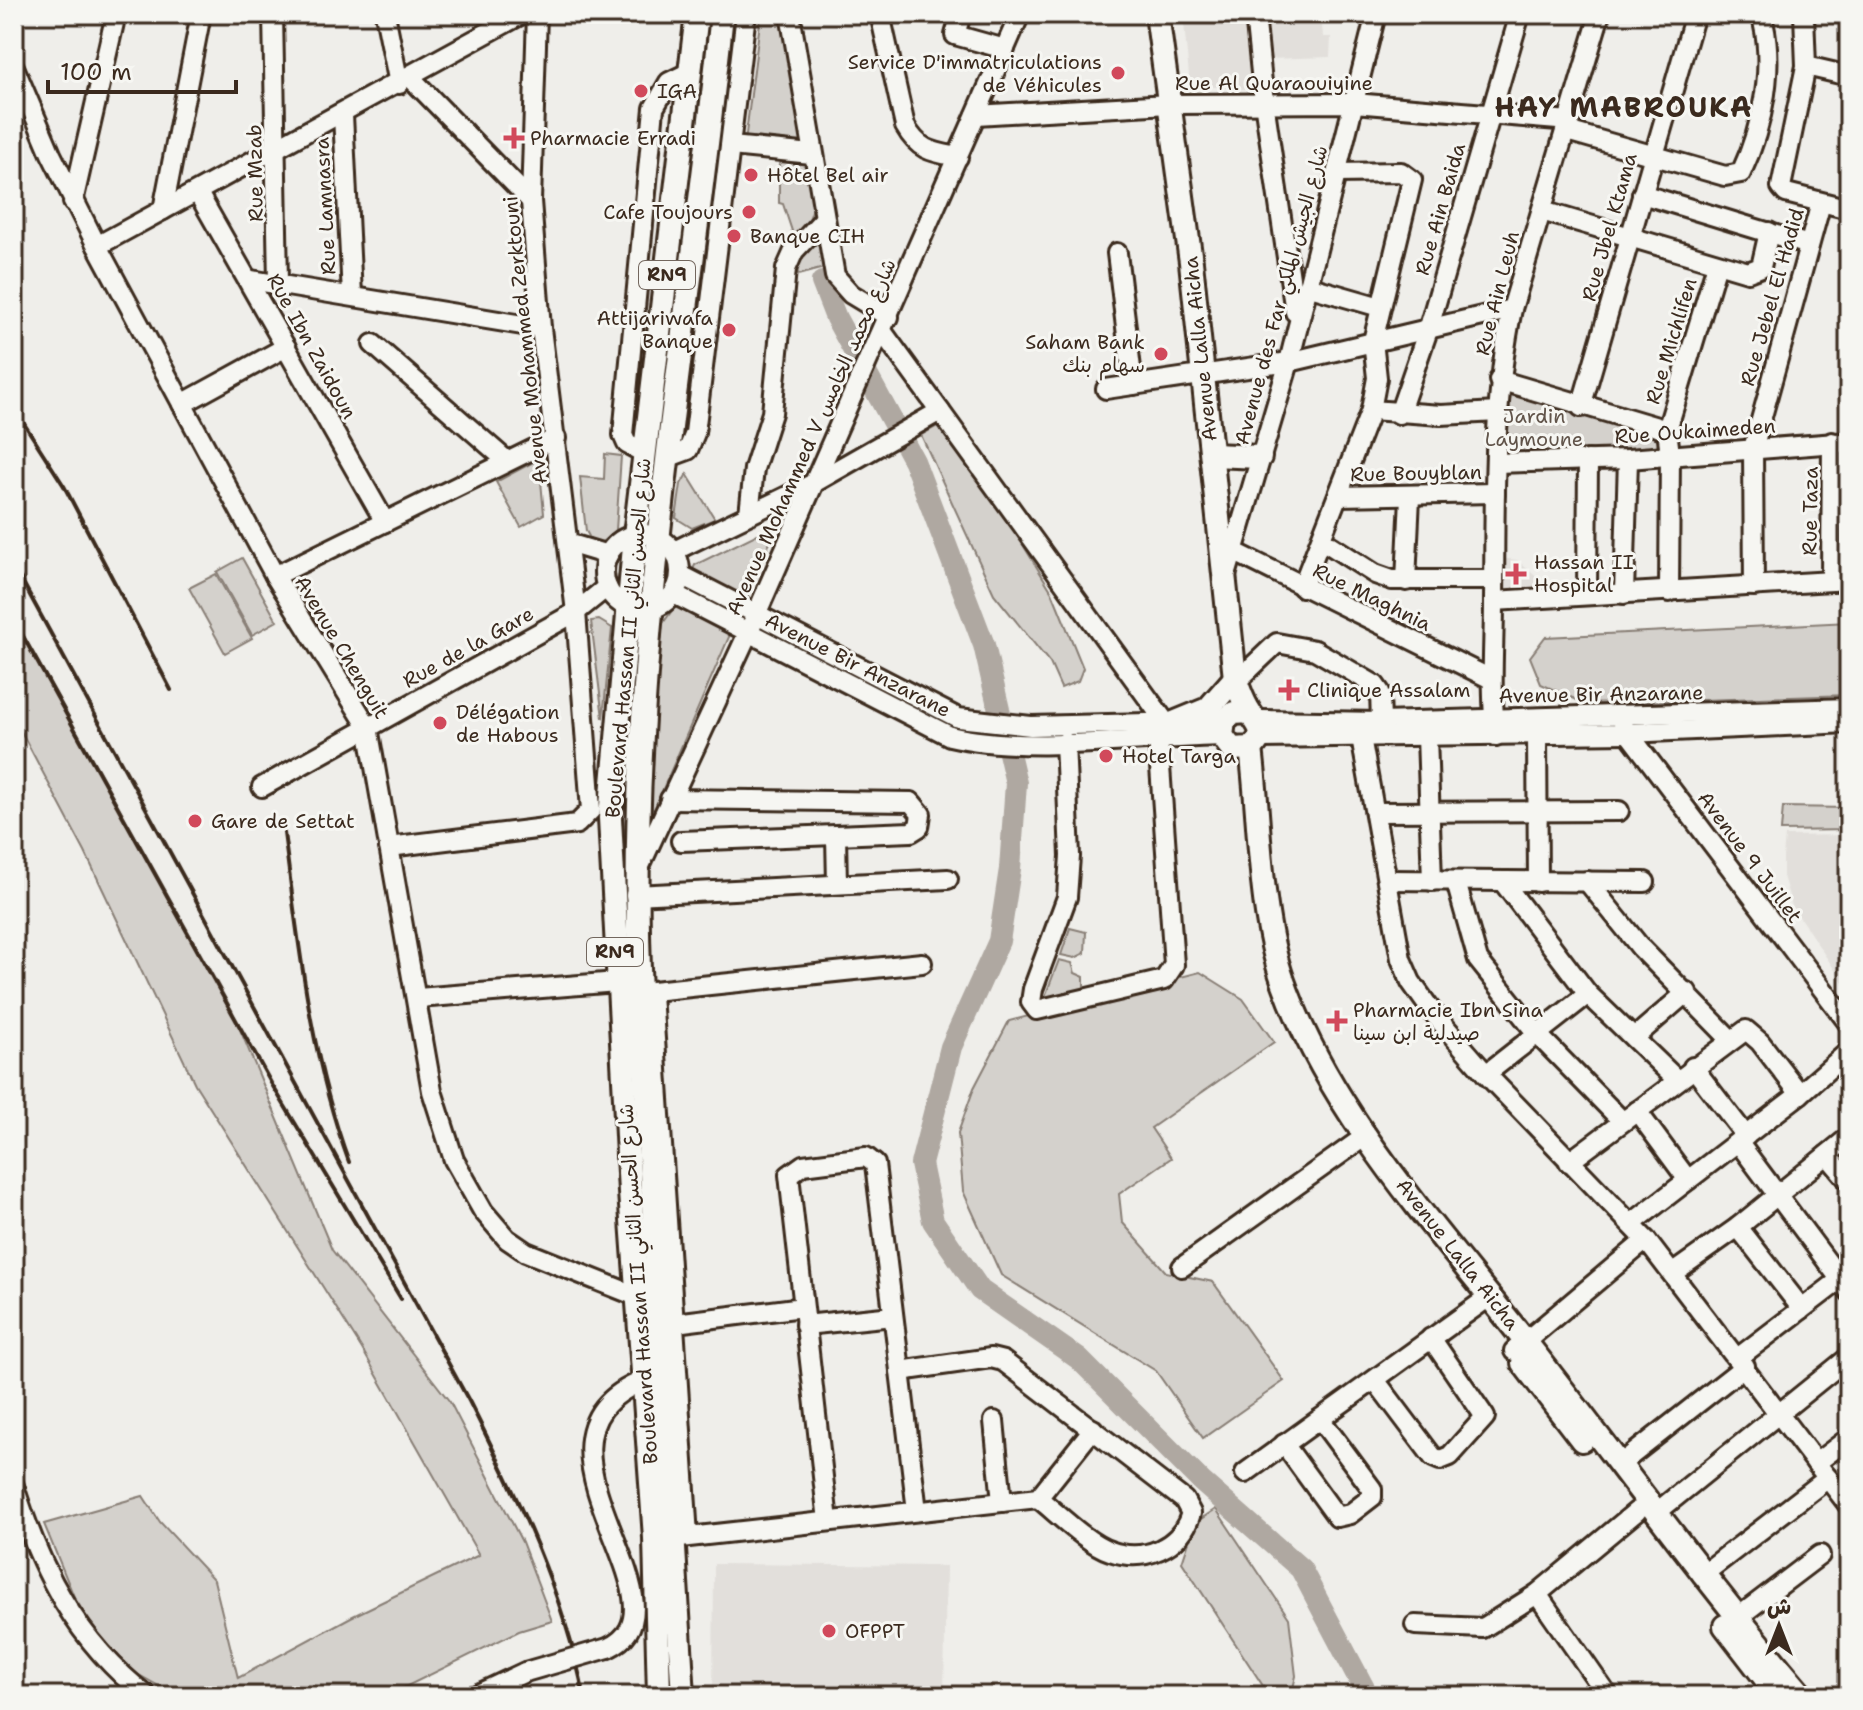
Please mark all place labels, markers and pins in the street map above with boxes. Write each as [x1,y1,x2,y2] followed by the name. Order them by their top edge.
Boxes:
[848,49,1102,98] place label: Service D'immatriculations de Véhicules
[1109,64,1127,82] marker: Service D'immatriculations de Véhicules
[657,78,697,104] place label: IGA
[632,82,650,100] marker: IGA
[530,125,696,151] place label: Pharmacie Erradi
[505,129,523,147] marker: Pharmacie Erradi
[767,162,889,188] place label: Hôtel Bel air
[742,166,760,184] marker: Hôtel Bel air
[603,199,733,225] place label: Cafe Toujours
[740,203,758,221] marker: Cafe Toujours
[750,223,865,249] place label: Banque CIH
[725,227,743,245] marker: Banque CIH
[596,305,714,354] place label: Attijariwafa Banque
[720,321,738,339] marker: Attijariwafa Banque
[1025,329,1145,381] place label: Saham Bank سهام بنك
[1152,345,1170,363] marker: Saham Bank سهام بنك
[1534,549,1634,598] place label: Hassan II Hospital
[1505,563,1527,585] marker: Hassan II Hospital
[1307,677,1471,703] place label: Clinique Assalam
[1278,679,1300,701] marker: Clinique Assalam
[456,699,560,748] place label: Délégation de Habous
[431,714,449,732] marker: Délégation de Habous
[1122,743,1236,769] place label: Hotel Targa
[1097,747,1115,765] marker: Hotel Targa
[211,808,355,834] place label: Gare de Settat
[186,812,204,830] marker: Gare de Settat
[1353,997,1543,1046] place label: Pharmacie Ibn Sina صيدلية ابن سينا
[1328,1012,1346,1030] marker: Pharmacie Ibn Sina صيدلية ابن سينا
[845,1618,905,1644] place label: OFPPT
[820,1622,838,1640] marker: OFPPT

